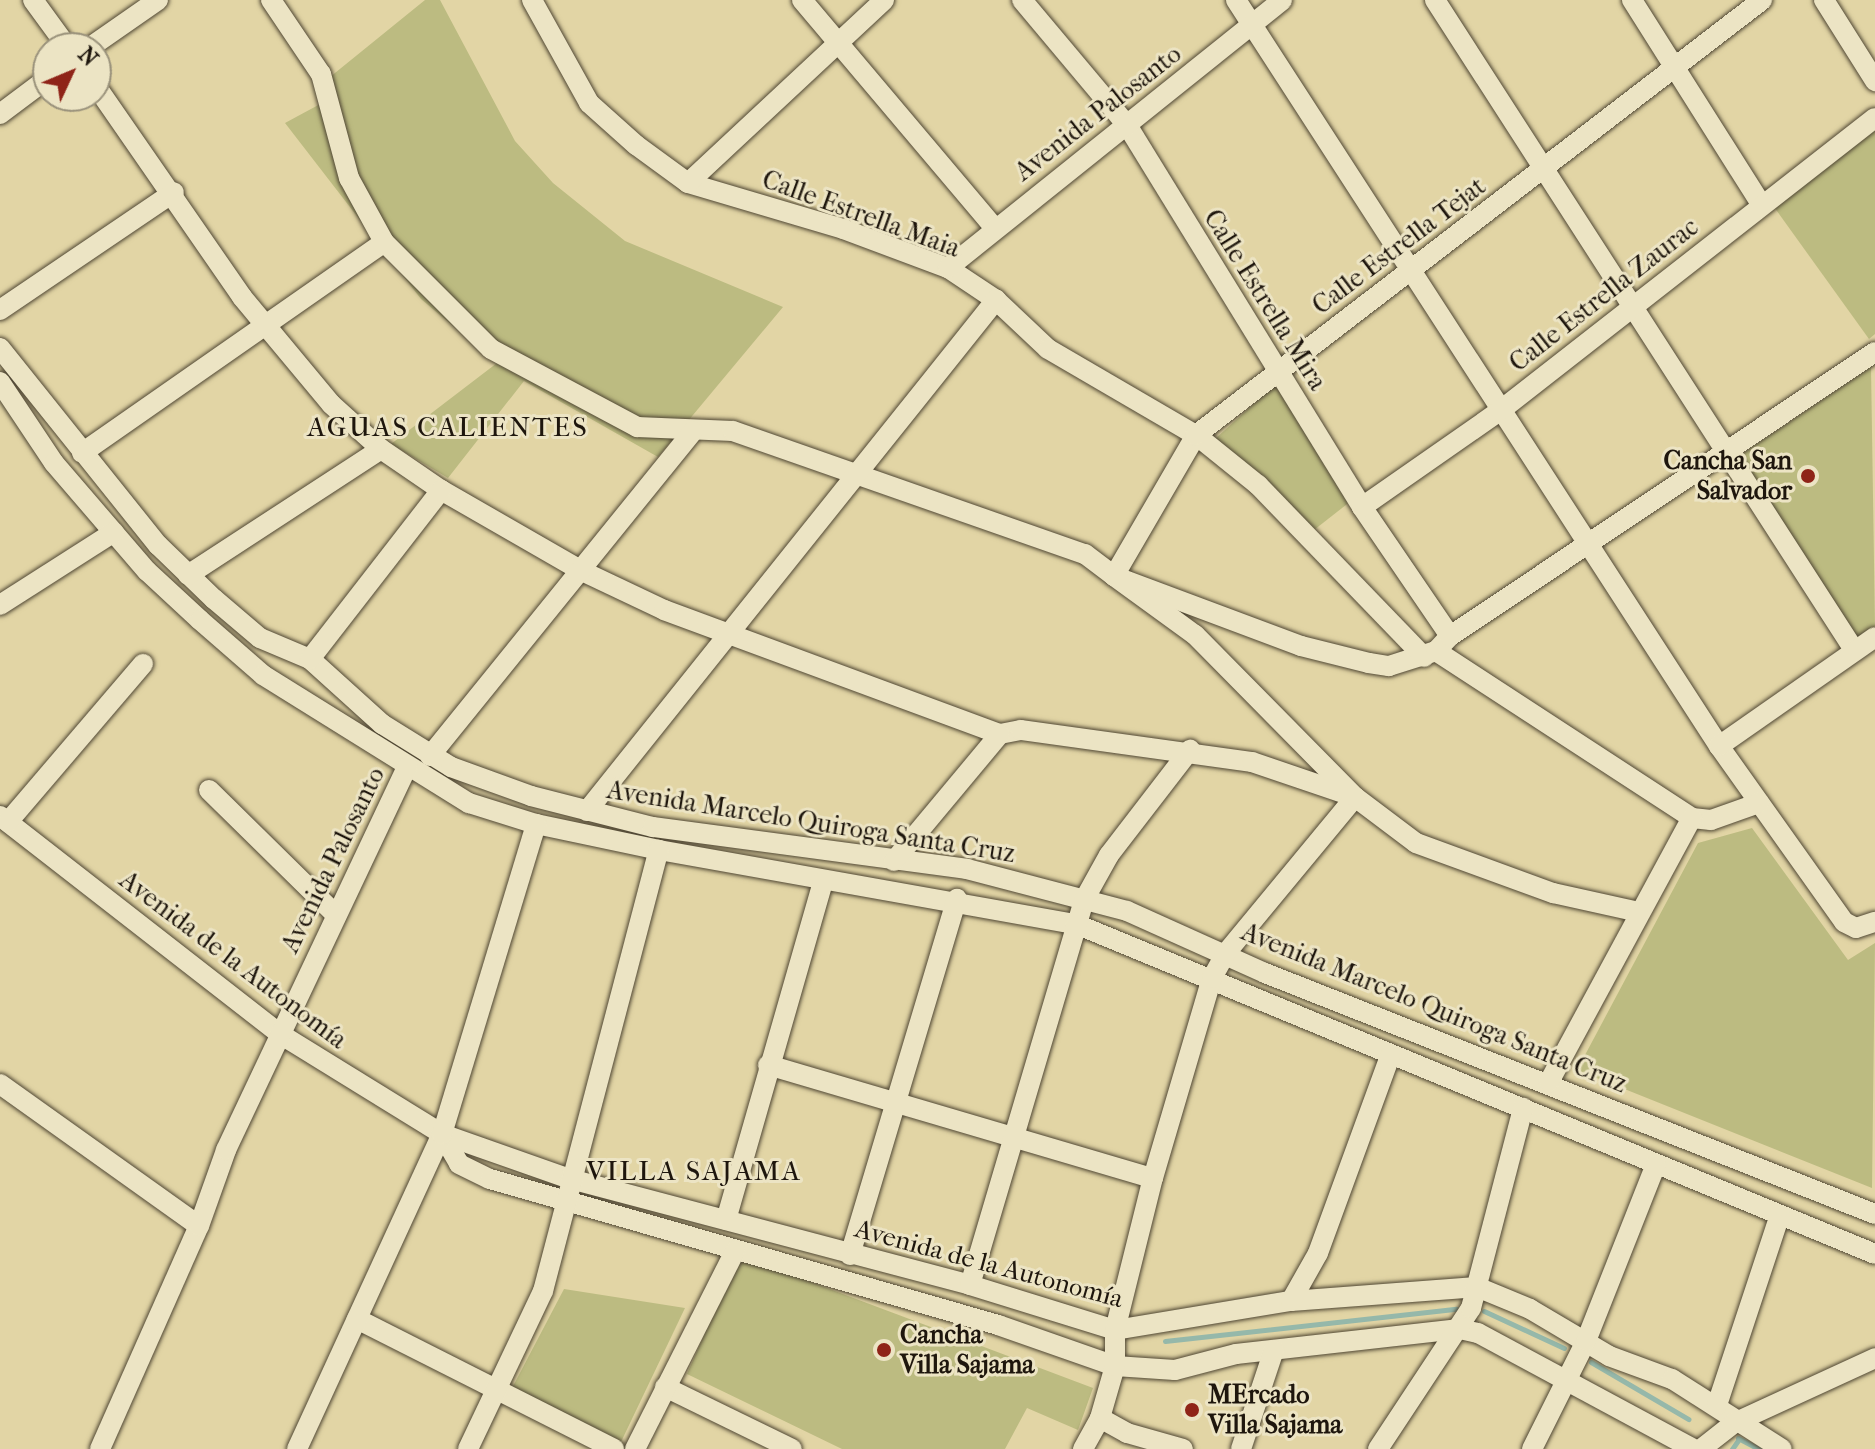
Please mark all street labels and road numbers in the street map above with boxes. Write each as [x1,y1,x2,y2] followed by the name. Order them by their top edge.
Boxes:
[1009,38,1187,188] street label: Avenida Palosanto
[758,164,964,264] street label: Calle Estrella Maia
[1306,171,1492,321] street label: Calle Estrella Tejat
[1197,204,1333,396] street label: Calle Estrella Mira
[1503,211,1705,379] street label: Calle Estrella Zaurac
[275,762,391,958] street label: Avenida Palosanto
[605,774,1017,870] street label: Avenida Marcelo Quiroga Santa Cruz
[113,864,353,1056] street label: Avenida de la Autonomía
[1237,916,1631,1100] street label: Avenida Marcelo Quiroga Santa Cruz
[852,1213,1126,1315] street label: Avenida de la Autonomía

